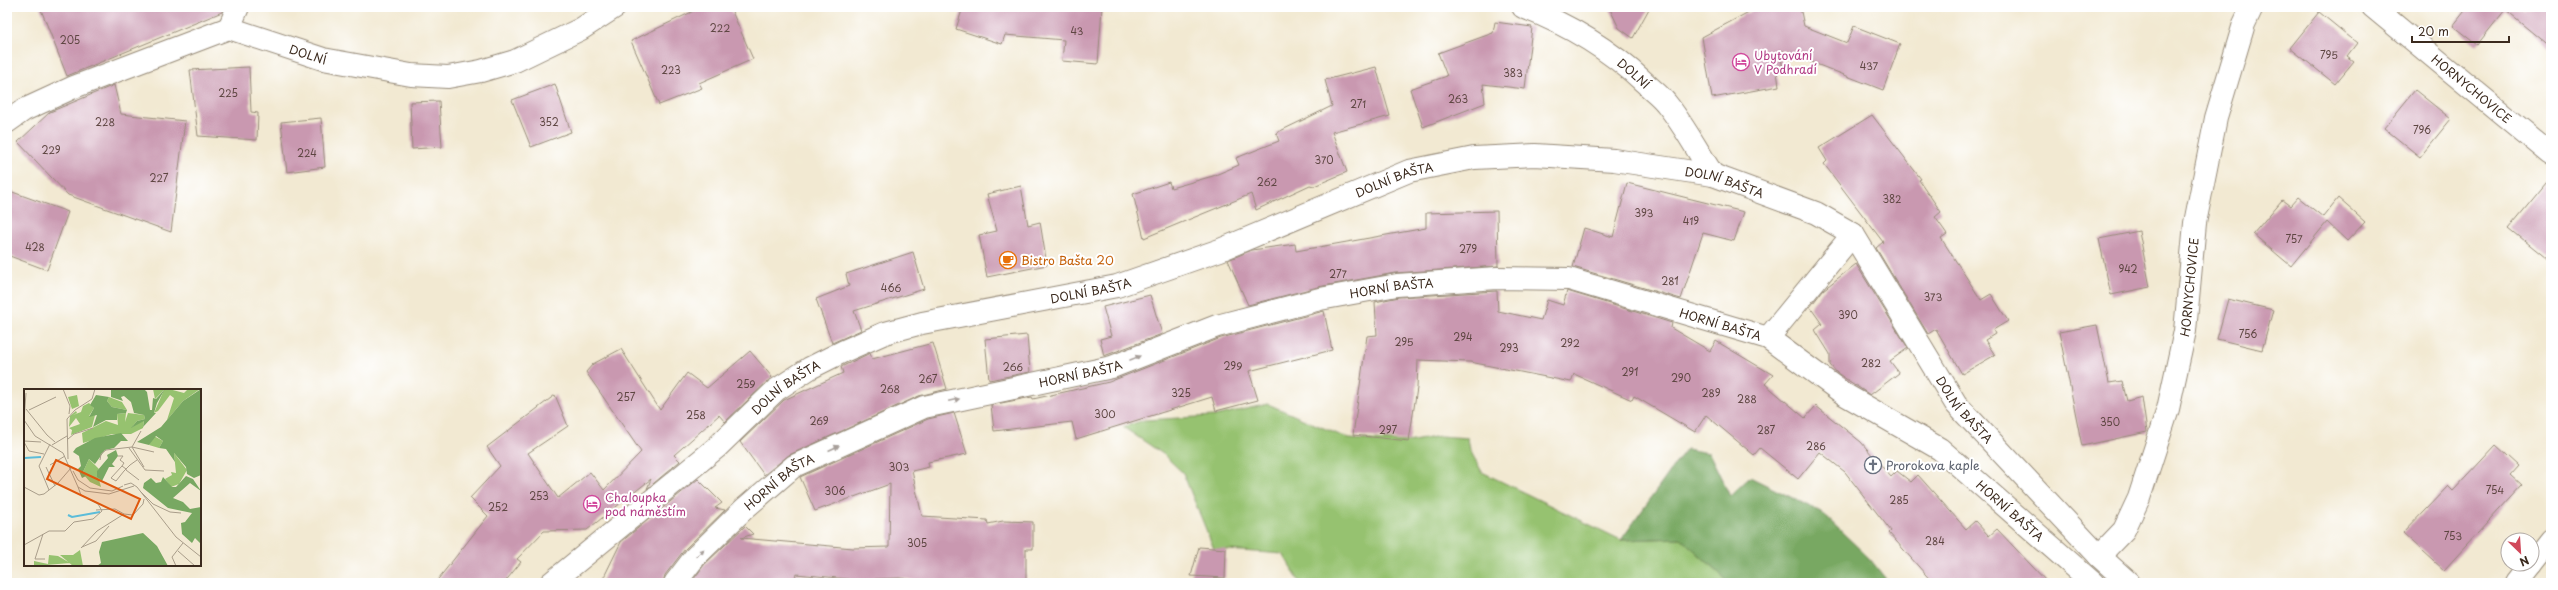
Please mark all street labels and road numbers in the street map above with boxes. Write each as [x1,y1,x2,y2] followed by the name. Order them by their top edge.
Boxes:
[287,39,328,69] street label: DOLNÍ
[2428,50,2516,127] street label: HORNYCHOVICE
[1614,54,1655,93] street label: DOLNÍ
[1352,157,1435,202] street label: DOLNÍ BAŠTA
[1684,162,1767,202] street label: DOLNÍ BAŠTA
[2175,237,2203,338] street label: HORNYCHOVICE
[1049,273,1133,307] street label: DOLNÍ BAŠTA
[1348,273,1434,302] street label: HORNÍ BAŠTA
[1677,303,1764,345] street label: HORNÍ BAŠTA
[1037,355,1125,391] street label: HORNÍ BAŠTA
[747,356,823,418] street label: DOLNÍ BAŠTA
[1932,372,1997,447] street label: DOLNÍ BAŠTA
[740,449,817,514] street label: HORNÍ BAŠTA
[1972,476,2048,545] street label: HORNÍ BAŠTA

